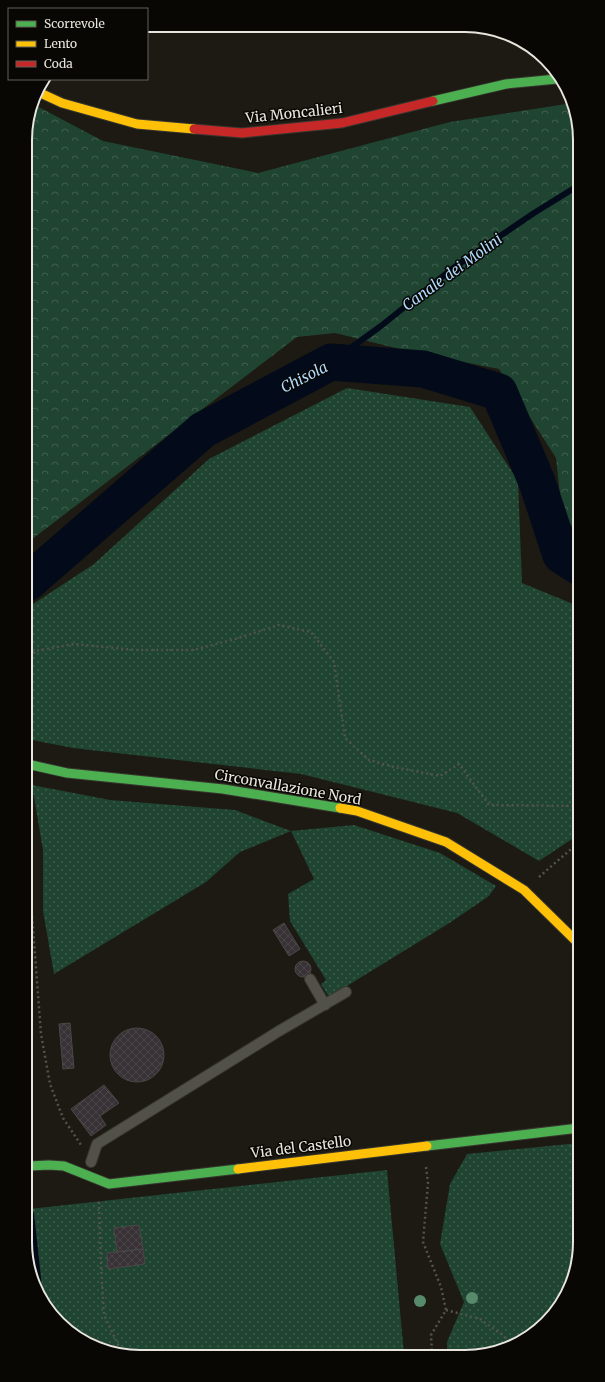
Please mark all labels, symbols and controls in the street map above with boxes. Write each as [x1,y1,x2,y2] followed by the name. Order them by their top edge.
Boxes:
[8,8,148,80] legend
[44,16,105,31] text: Scorrevole
[44,36,77,51] text: Lento
[44,56,73,71] text: Coda
[244,99,344,127] street label: Via Moncalieri
[398,229,506,315] water label: Canale dei Molini
[277,357,331,397] water label: Chisola
[213,765,363,809] street label: Circonvallazione Nord
[249,1132,352,1162] street label: Via del Castello

